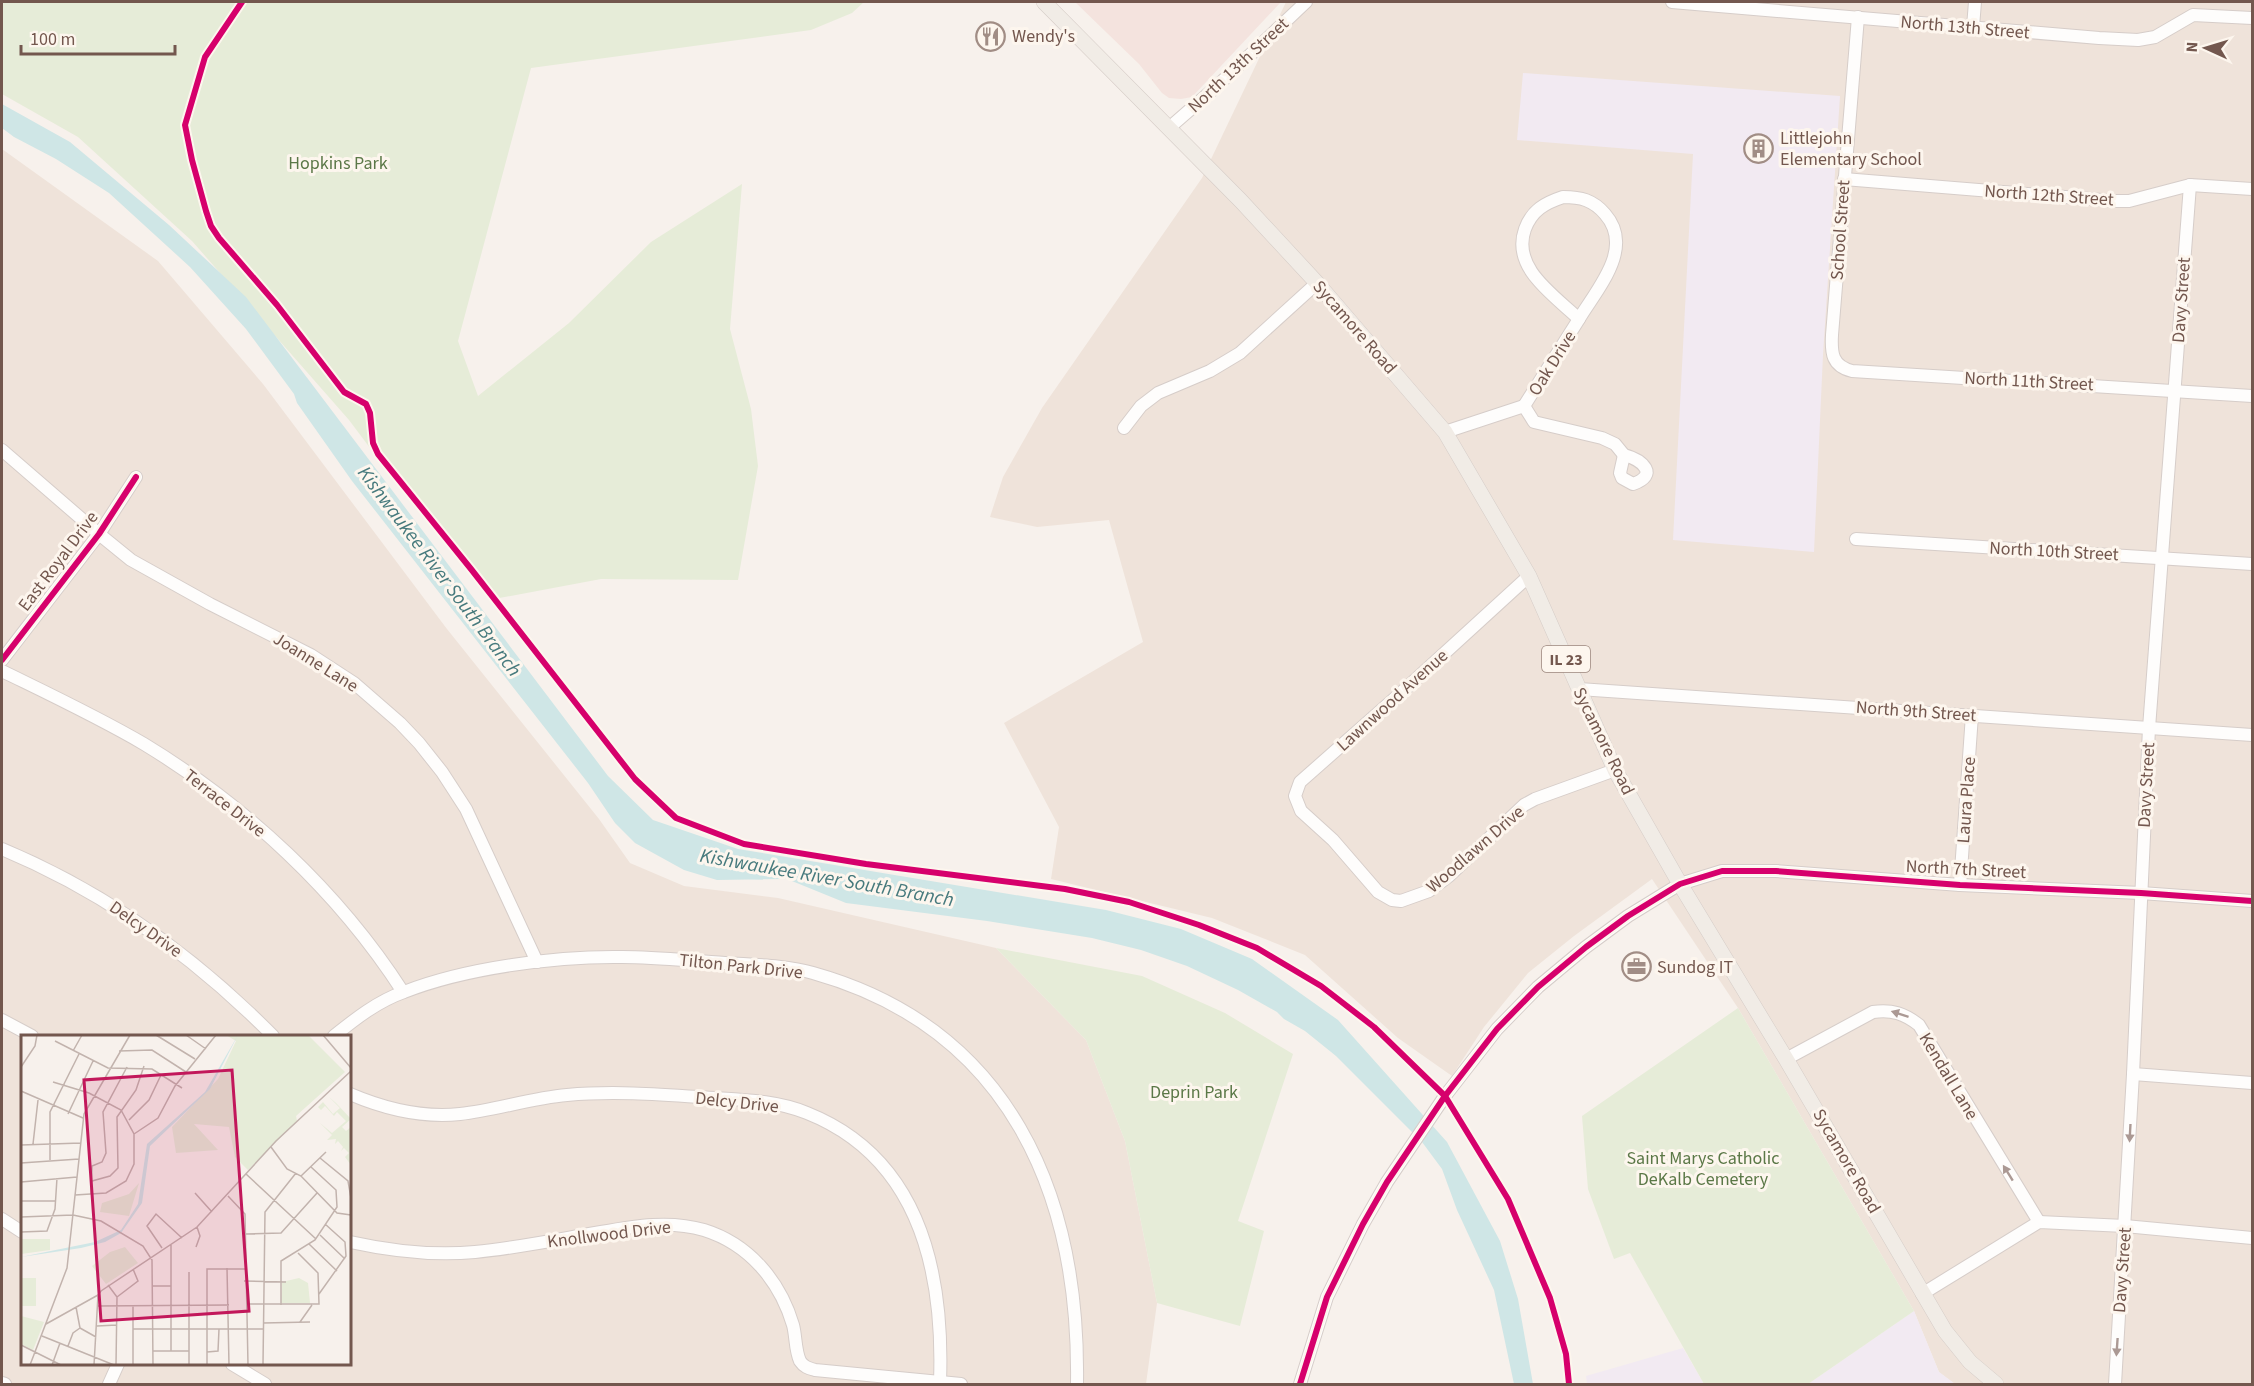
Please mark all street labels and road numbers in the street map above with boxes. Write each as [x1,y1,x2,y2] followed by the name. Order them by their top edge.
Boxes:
[1899,9,2031,46] street label: North 13th Street
[1182,12,1294,119] street label: North 13th Street
[1825,179,1856,281] street label: School Street
[1983,179,2114,212] street label: North 12th Street
[2166,256,2197,344] street label: Davy Street
[1307,275,1402,380] street label: Sycamore Road
[1523,326,1582,401] street label: Oak Drive
[1964,366,2094,397] street label: North 11th Street
[12,506,104,617] street label: East Royal Drive
[1989,536,2119,567] street label: North 10th Street
[268,626,363,699] street label: Joanne Lane
[1331,644,1454,757] street label: Lawnwood Avenue
[1542,646,1590,672] road number: IL 23
[1567,683,1640,799] street label: Sycamore Road
[1855,695,1977,728] street label: North 9th Street
[2132,742,2161,828] street label: Davy Street
[1951,756,1982,844] street label: Laura Place
[178,763,271,843] street label: Terrace Drive
[1421,800,1530,899] street label: Woodlawn Drive
[1905,854,2027,885] street label: North 7th Street
[104,895,187,964] street label: Delcy Drive
[678,948,804,985] street label: Tilton Park Drive
[1913,1028,1984,1125] street label: Kendall Lane
[694,1086,780,1119] street label: Delcy Drive
[1806,1104,1887,1218] street label: Sycamore Road
[546,1215,672,1254] street label: Knollwood Drive
[2107,1226,2138,1314] street label: Davy Street

